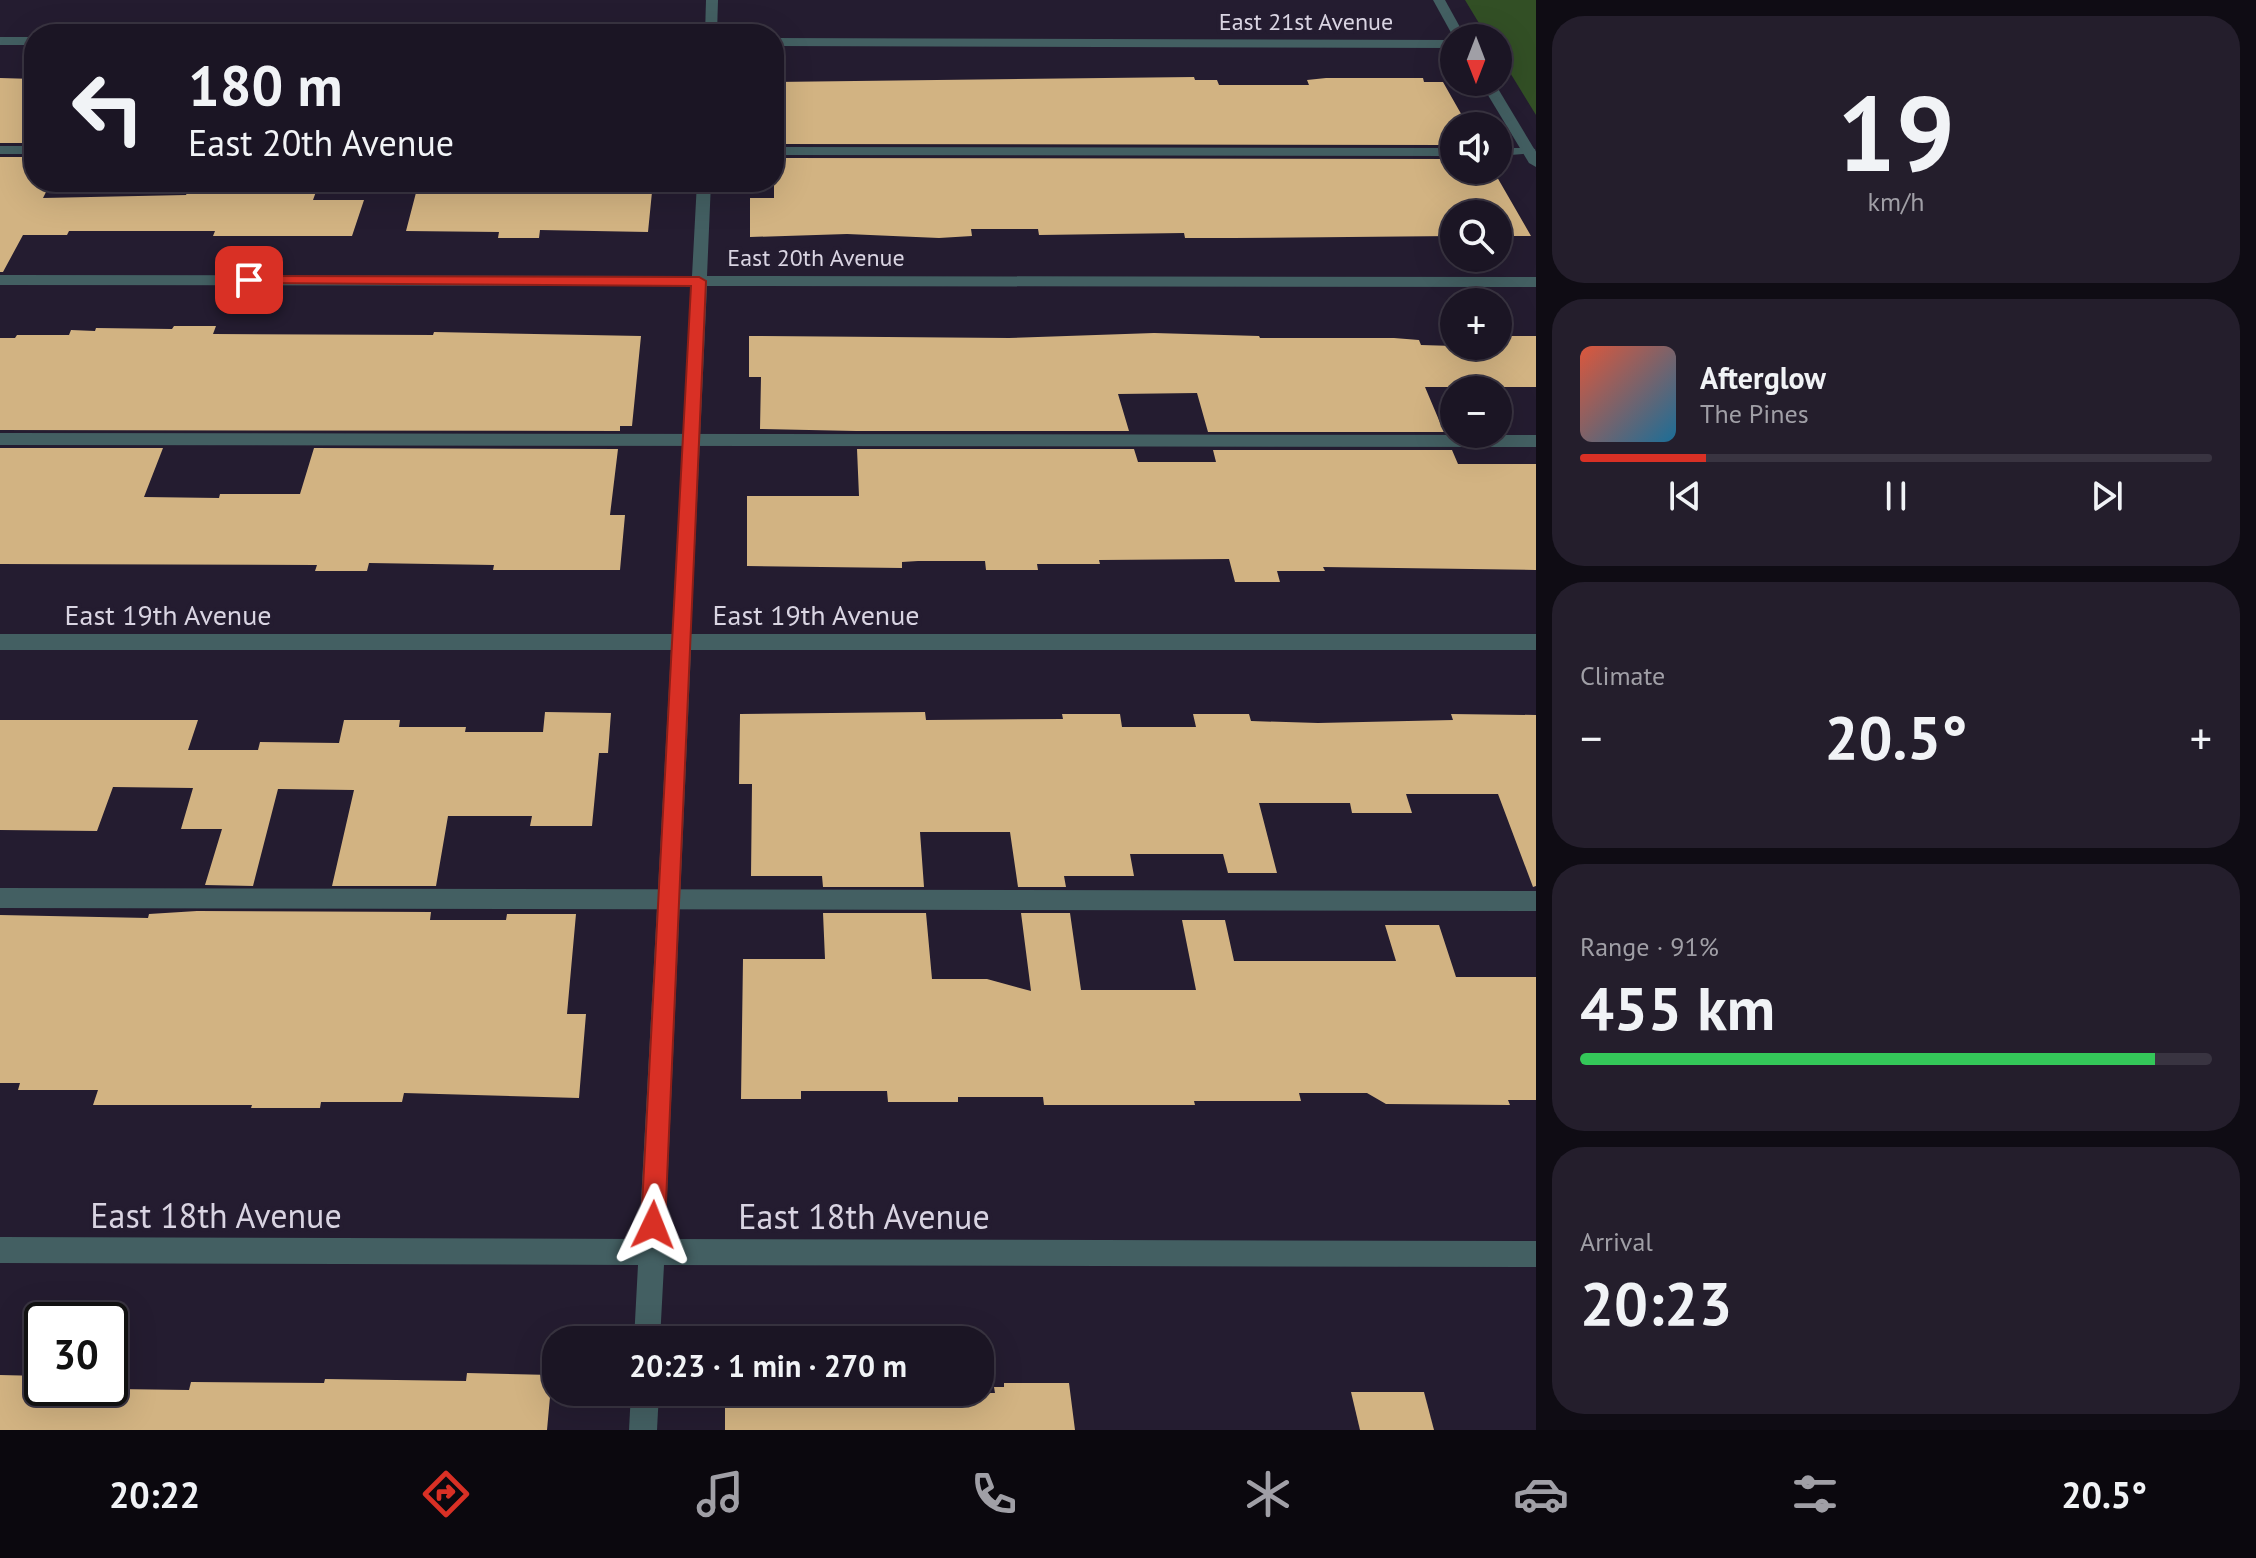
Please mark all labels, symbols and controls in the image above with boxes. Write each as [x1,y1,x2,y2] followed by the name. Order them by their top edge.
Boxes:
[1219,6,1393,37] street label: East 21st Avenue
[1440,24,1512,96] north arrow
[1440,24,1512,448] map controls
[188,49,343,121] text: 180 m
[56,56,160,160] icon: left
[1837,65,1955,200] text: 19
[1440,112,1512,184] button: sound
[188,119,454,166] text: East 20th Avenue
[1868,185,1925,218] text: km/h
[1440,200,1512,272] button: search
[727,242,905,273] street label: East 20th Avenue
[215,246,283,314] pin
[227,258,271,302] icon: arrive
[1440,288,1512,360] button: +
[1700,358,1826,397] text: Afterglow
[1440,376,1512,448] button: −
[1700,397,1809,430] text: The Pines
[1663,474,1707,518] icon: previous
[1874,474,1918,518] icon: pause
[2085,474,2129,518] icon: next
[64,596,272,633] street label: East 19th Avenue
[712,596,920,633] street label: East 19th Avenue
[1580,659,1665,692] text: Climate
[1824,698,1968,776] text: 20.5°
[1580,709,1602,766] text: −
[2190,709,2212,766] text: +
[1580,930,1719,963] text: Range · 91%
[1580,969,1775,1047] text: 455 km
[611,1183,695,1267] position arrow
[90,1193,342,1237] street label: East 18th Avenue
[738,1194,990,1238] street label: East 18th Avenue
[1580,1225,1653,1258] text: Arrival
[1580,1264,1732,1342] text: 20:23
[24,1302,128,1406] speed limit sign: 30
[629,1346,907,1385] text: 20:23 · 1 min · 270 m
[418,1466,474,1522] icon: directions
[692,1466,748,1522] icon: music
[966,1466,1022,1522] icon: phone
[1240,1466,1296,1522] icon: climate
[1513,1466,1569,1522] icon: car
[1787,1466,1843,1522] icon: filters
[109,1471,200,1518] text: 20:22
[2061,1471,2147,1518] text: 20.5°

